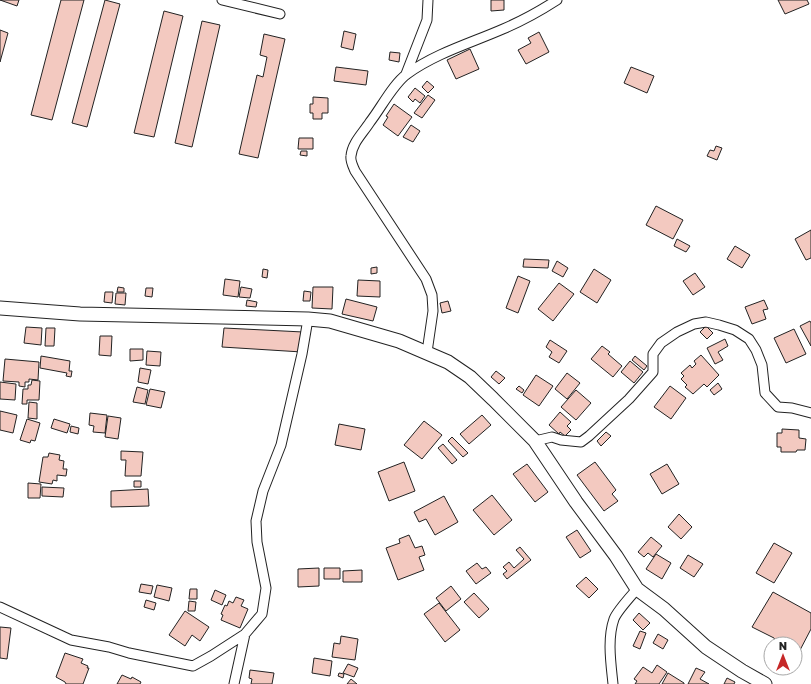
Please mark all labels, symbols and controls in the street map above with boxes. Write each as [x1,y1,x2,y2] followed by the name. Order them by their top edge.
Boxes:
[763,636,803,676] north arrow
[779,639,787,652] text: N

